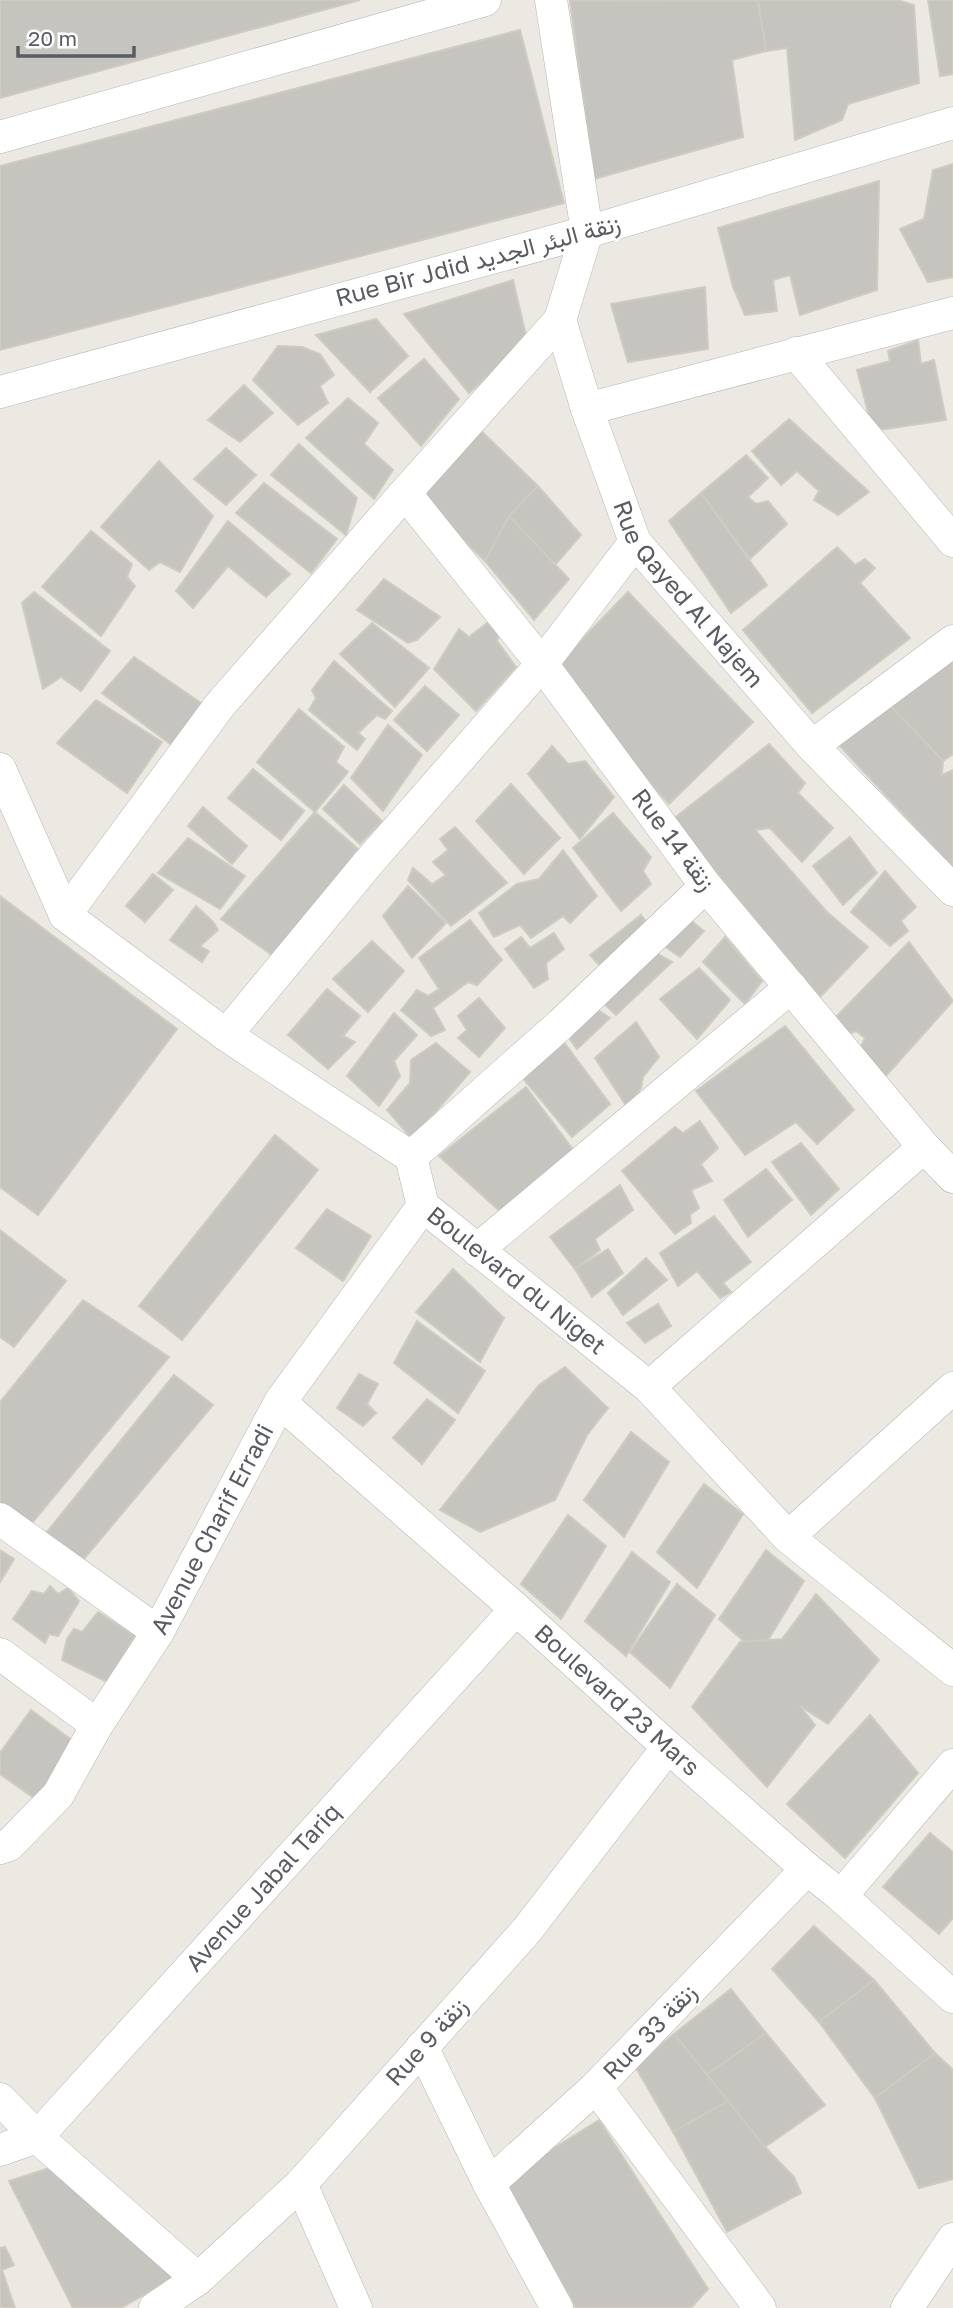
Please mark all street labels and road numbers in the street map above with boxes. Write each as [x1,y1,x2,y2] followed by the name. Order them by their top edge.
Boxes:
[332,208,624,314] street label: Rue Bir Jdid زنقة البئر الجديد
[608,496,771,693] street label: Rue Qayed Al Najem
[625,782,722,897] street label: Rue 14 زنقة
[422,1199,612,1360] street label: Boulevard du Niget
[143,1419,279,1639] street label: Avenue Charif Erradi
[529,1617,706,1781] street label: Boulevard 23 Mars
[179,1797,346,1976] street label: Avenue Jabal Tariq
[596,1977,703,2086] street label: Rue 33 زنقة
[379,1991,474,2092] street label: Rue 9 زنقة

